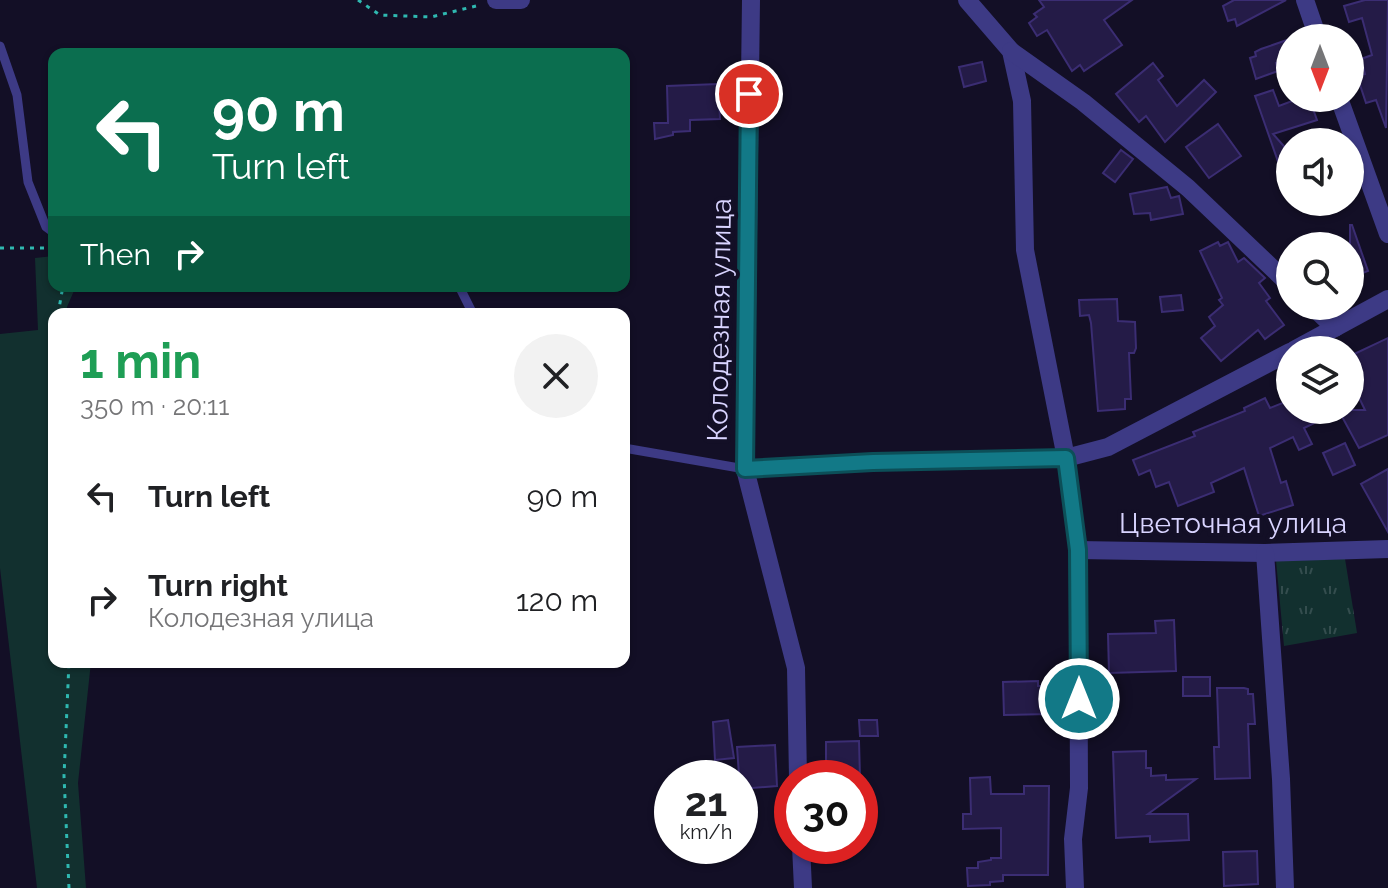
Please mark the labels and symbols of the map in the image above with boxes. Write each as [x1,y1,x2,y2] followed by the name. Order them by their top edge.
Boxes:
[1276,24,1364,112] north arrow
[715,60,783,128] pin
[701,198,738,442] street label: Колодезная улица
[1119,507,1347,540] street label: Цветочная улица
[1037,657,1121,741] position arrow
[774,760,878,864] speed limit sign: 30

